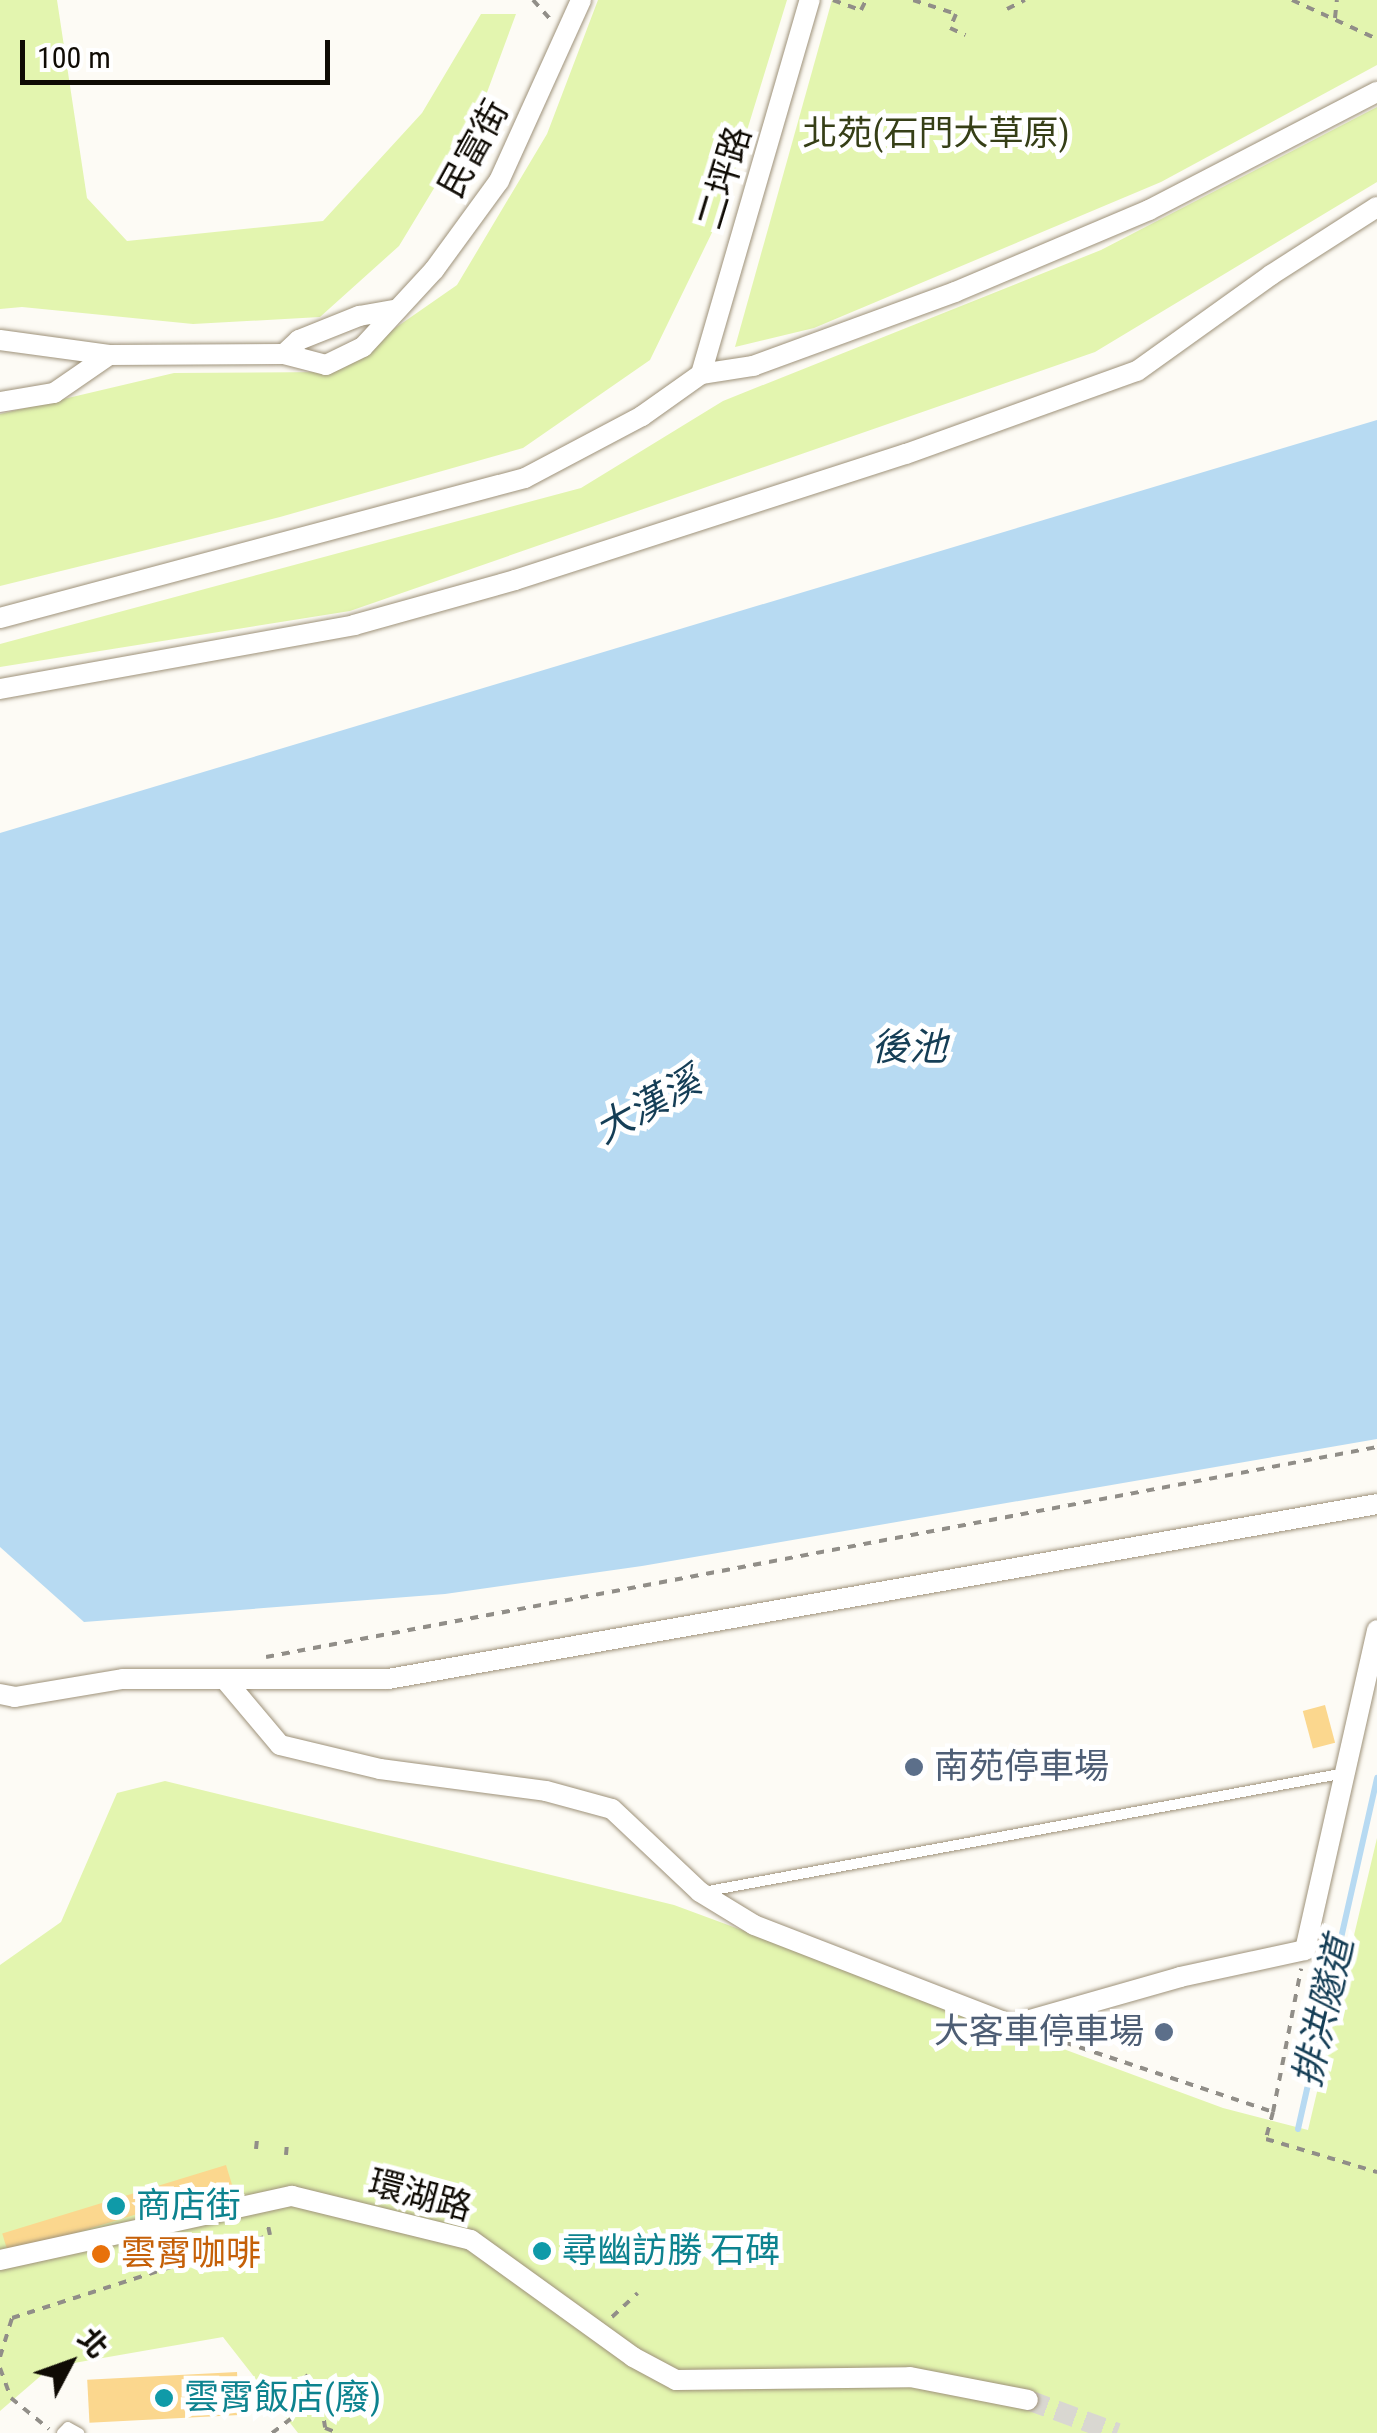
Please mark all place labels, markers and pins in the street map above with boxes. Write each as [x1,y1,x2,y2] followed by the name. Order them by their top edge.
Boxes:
[934,1746,1109,1788] place label: 南苑停車場
[903,1756,925,1778] marker: 南苑停車場
[934,2011,1144,2053] place label: 大客車停車場
[1153,2021,1175,2043] marker: 大客車停車場
[136,2185,241,2227] place label: 商店街
[105,2195,127,2217] marker: 商店街
[562,2230,780,2272] place label: 尋幽訪勝 石碑
[121,2233,261,2275] place label: 雲霄咖啡
[531,2240,553,2262] marker: 尋幽訪勝 石碑
[90,2243,112,2265] marker: 雲霄咖啡
[184,2377,381,2419] place label: 雲霄飯店(廢)
[153,2387,175,2409] marker: 雲霄飯店(廢)

